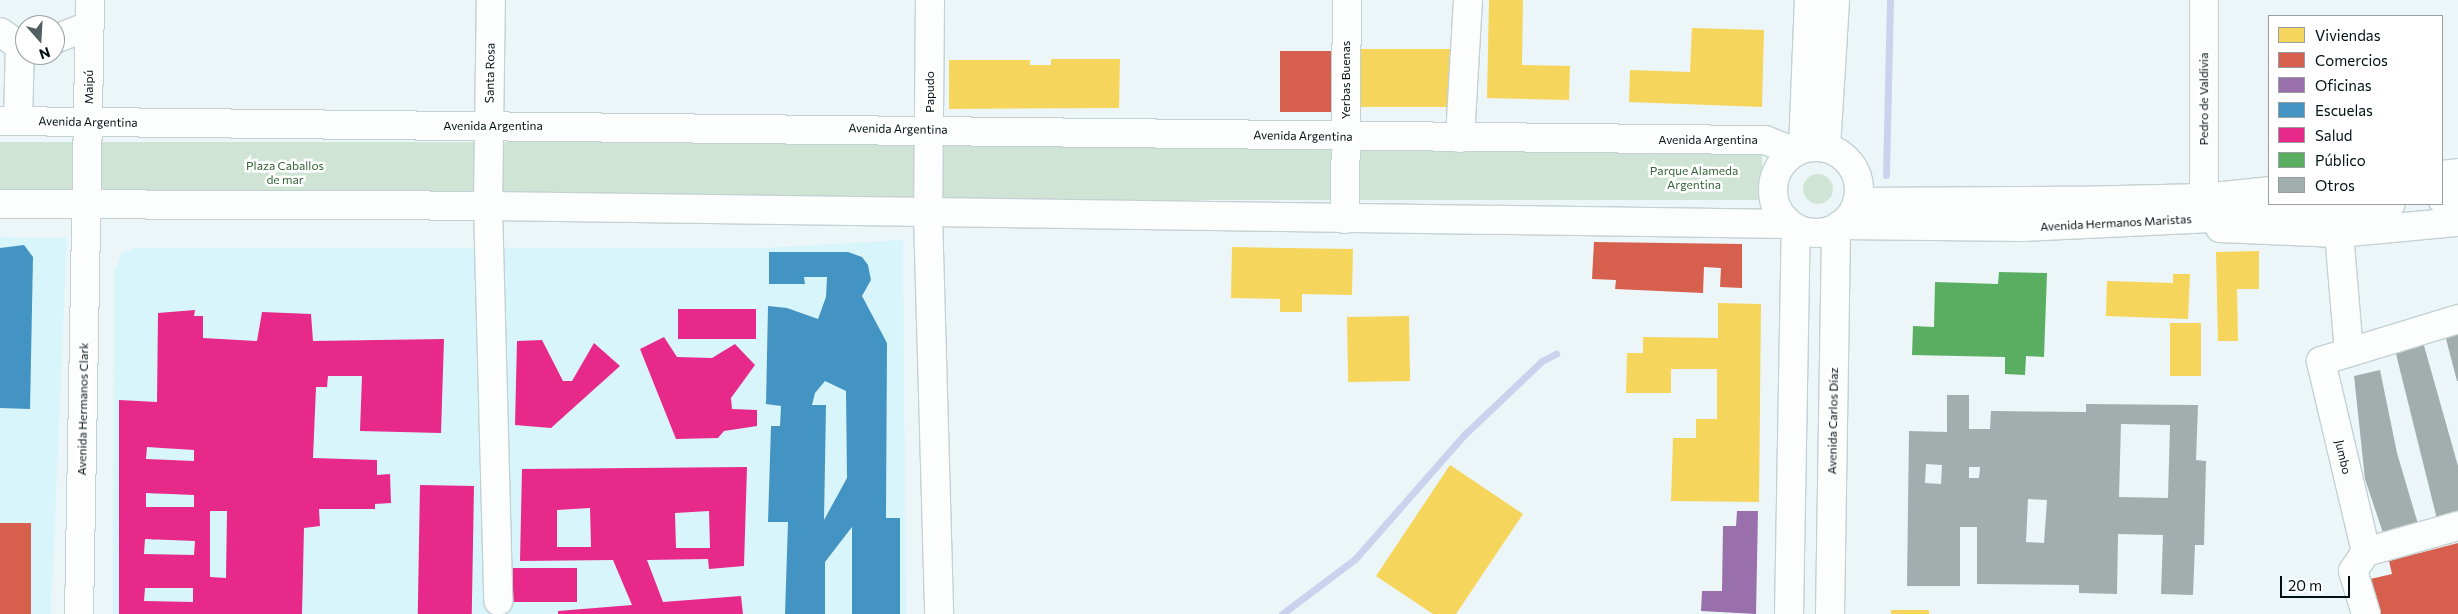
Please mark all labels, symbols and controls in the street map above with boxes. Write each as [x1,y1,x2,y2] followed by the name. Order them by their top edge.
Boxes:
[15,15,65,65] north arrow
[2268,15,2443,205] legend
[2315,26,2381,44] text: Viviendas
[1339,41,1353,119] street label: Yerbas Buenas
[482,43,498,103] street label: Santa Rosa
[37,44,52,63] text: N
[2315,51,2388,69] text: Comercios
[2197,53,2211,145] street label: Pedro de Valdivia
[82,70,96,104] street label: Maipú
[923,71,937,113] street label: Papudo
[2315,76,2372,94] text: Oficinas
[2315,101,2373,119] text: Escuelas
[38,114,138,130] street label: Avenida Argentina
[443,119,543,133] street label: Avenida Argentina
[848,121,948,137] street label: Avenida Argentina
[2315,126,2353,144] text: Salud
[1253,128,1353,144] street label: Avenida Argentina
[1658,133,1758,147] street label: Avenida Argentina
[2315,151,2366,169] text: Público
[246,159,324,187] park label: Plaza Caballos de mar
[1650,164,1738,192] park label: Parque Alameda Argentina
[2315,176,2355,194] text: Otros
[2040,212,2192,234] street label: Avenida Hermanos Maristas
[75,342,91,476] street label: Avenida Hermanos Clark
[1825,367,1841,475] street label: Avenida Carlos Díaz
[2332,438,2354,476] street label: Jumbo
[2283,566,2353,598] scale bar
[2288,576,2322,594] text: 20 m

